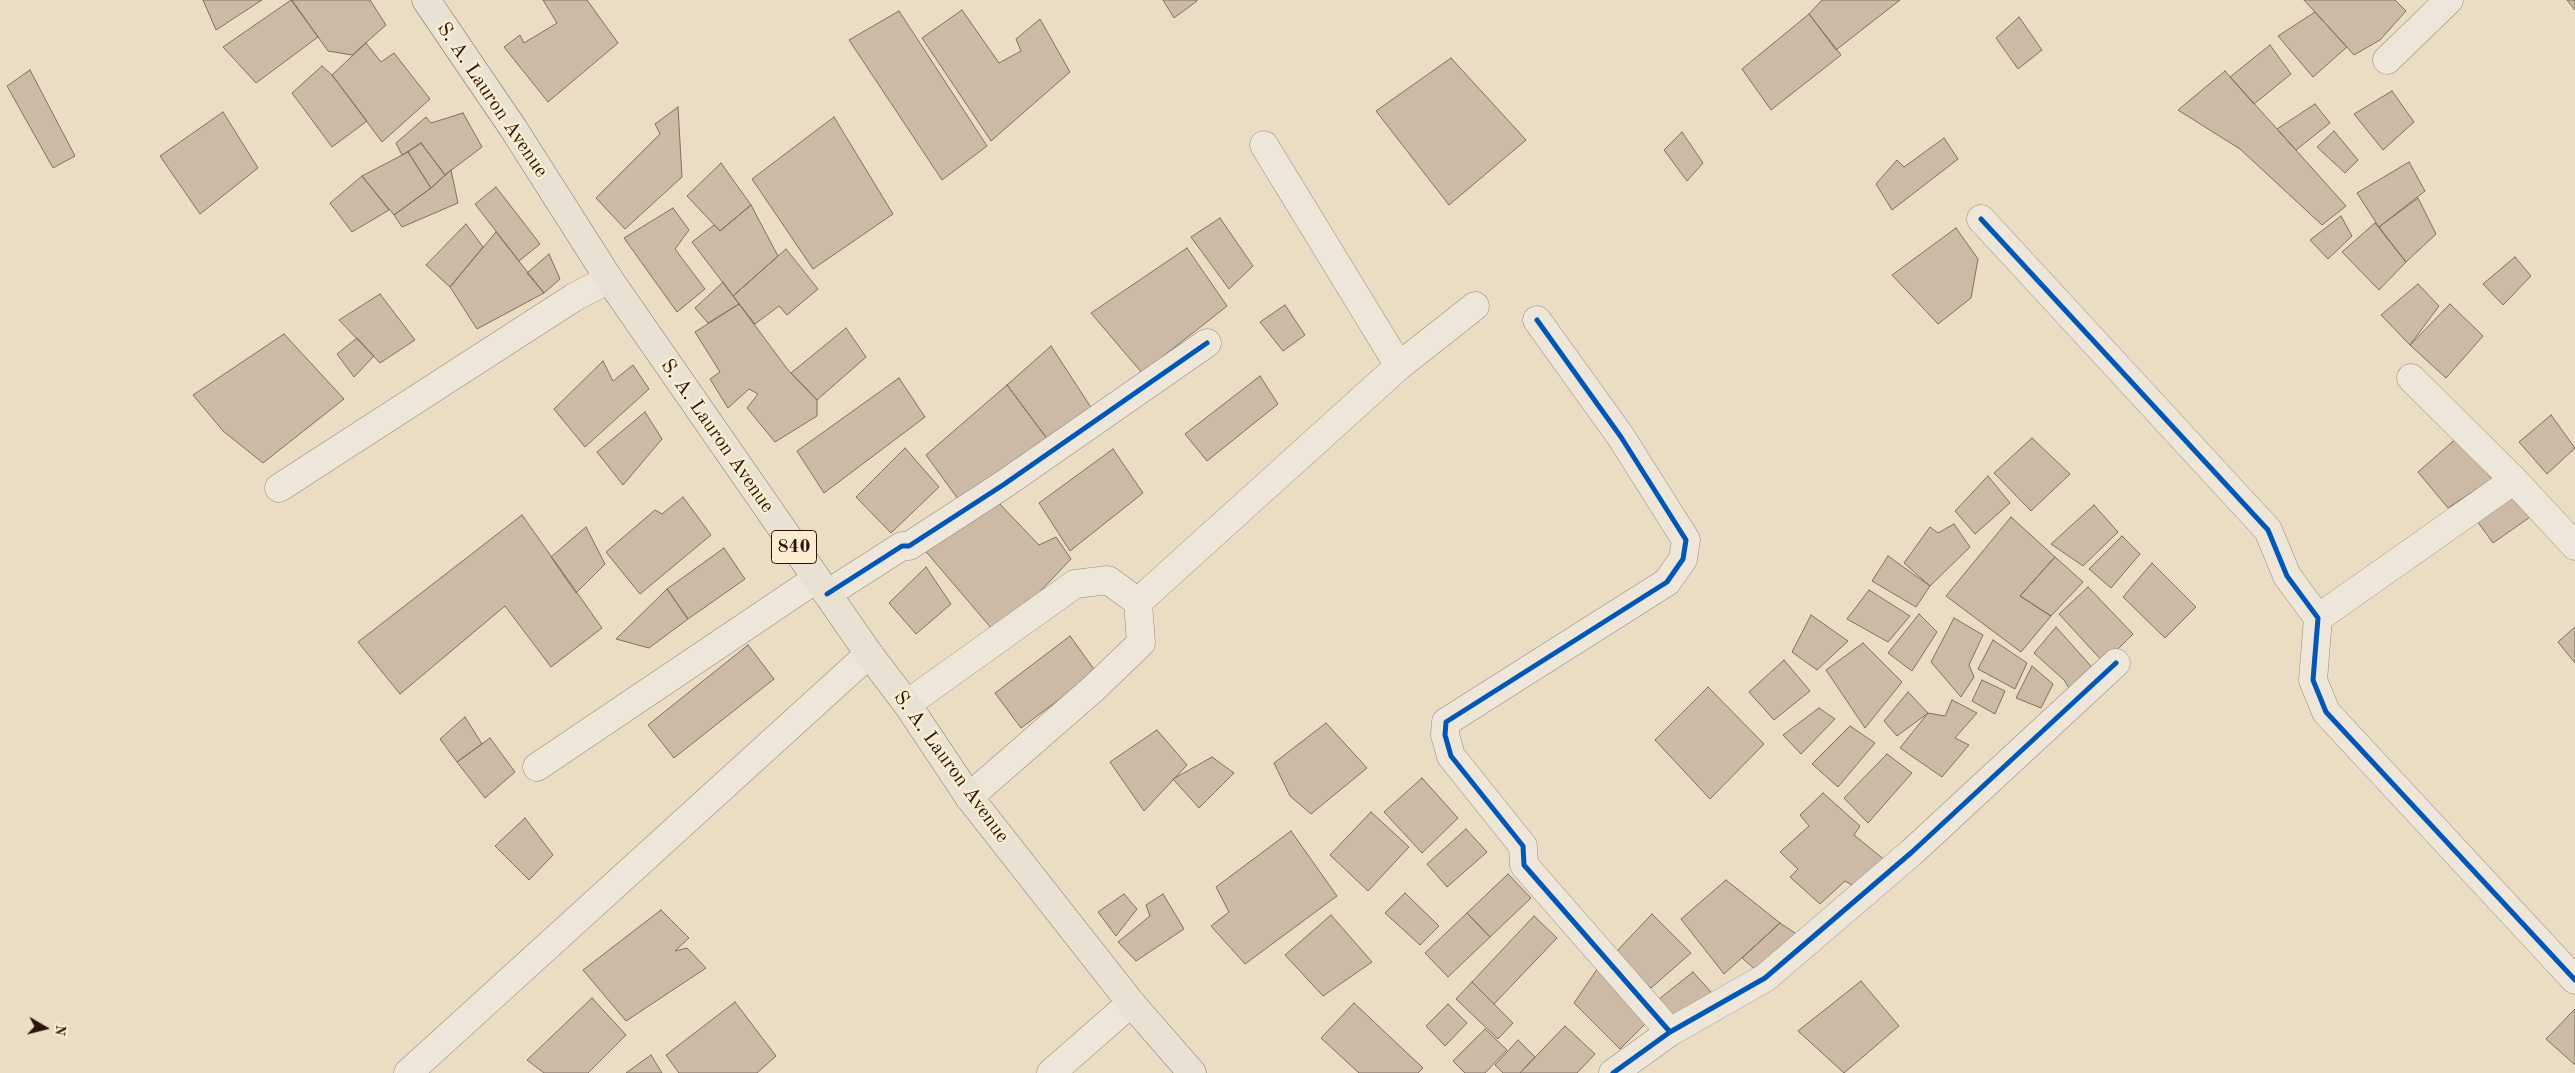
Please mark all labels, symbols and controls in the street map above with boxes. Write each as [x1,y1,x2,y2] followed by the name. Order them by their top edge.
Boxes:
[431,18,553,182] street label: S. A. Lauron Avenue
[655,355,779,517] street label: S. A. Lauron Avenue
[772,530,816,564] road number: 840
[888,686,1014,848] street label: S. A. Lauron Avenue
[20,1003,70,1053] north arrow
[52,1024,68,1036] text: N

